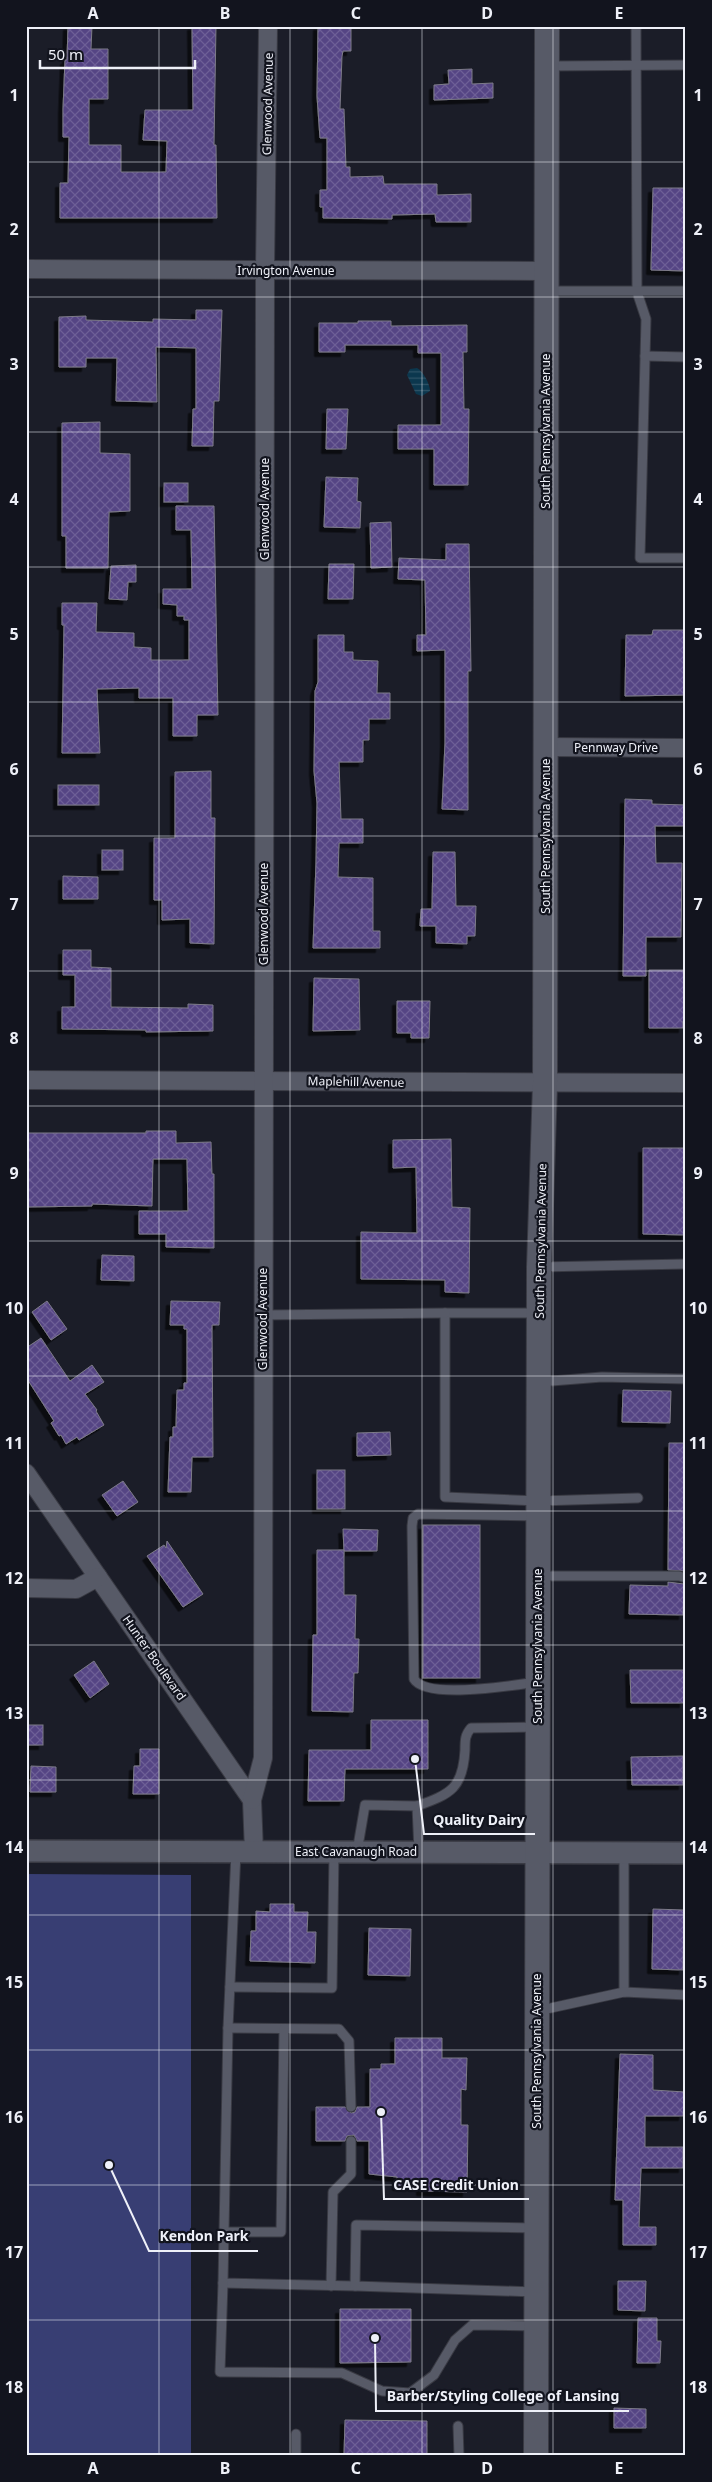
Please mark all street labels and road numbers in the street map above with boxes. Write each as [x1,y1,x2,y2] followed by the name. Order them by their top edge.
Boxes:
[258,52,277,155] street label: Glenwood Avenue
[237,262,335,279] street label: Irvington Avenue
[537,353,554,509] street label: South Pennsylvania Avenue
[256,457,273,560] street label: Glenwood Avenue
[574,739,658,756] street label: Pennway Drive
[537,758,554,914] street label: South Pennsylvania Avenue
[255,862,272,965] street label: Glenwood Avenue
[307,1072,405,1091] street label: Maplehill Avenue
[531,1163,550,1319] street label: South Pennsylvania Avenue
[254,1267,271,1370] street label: Glenwood Avenue
[529,1568,546,1724] street label: South Pennsylvania Avenue
[119,1612,190,1704] street label: Hunter Boulevard
[295,1843,417,1860] street label: East Cavanaugh Road
[528,1973,545,2129] street label: South Pennsylvania Avenue

